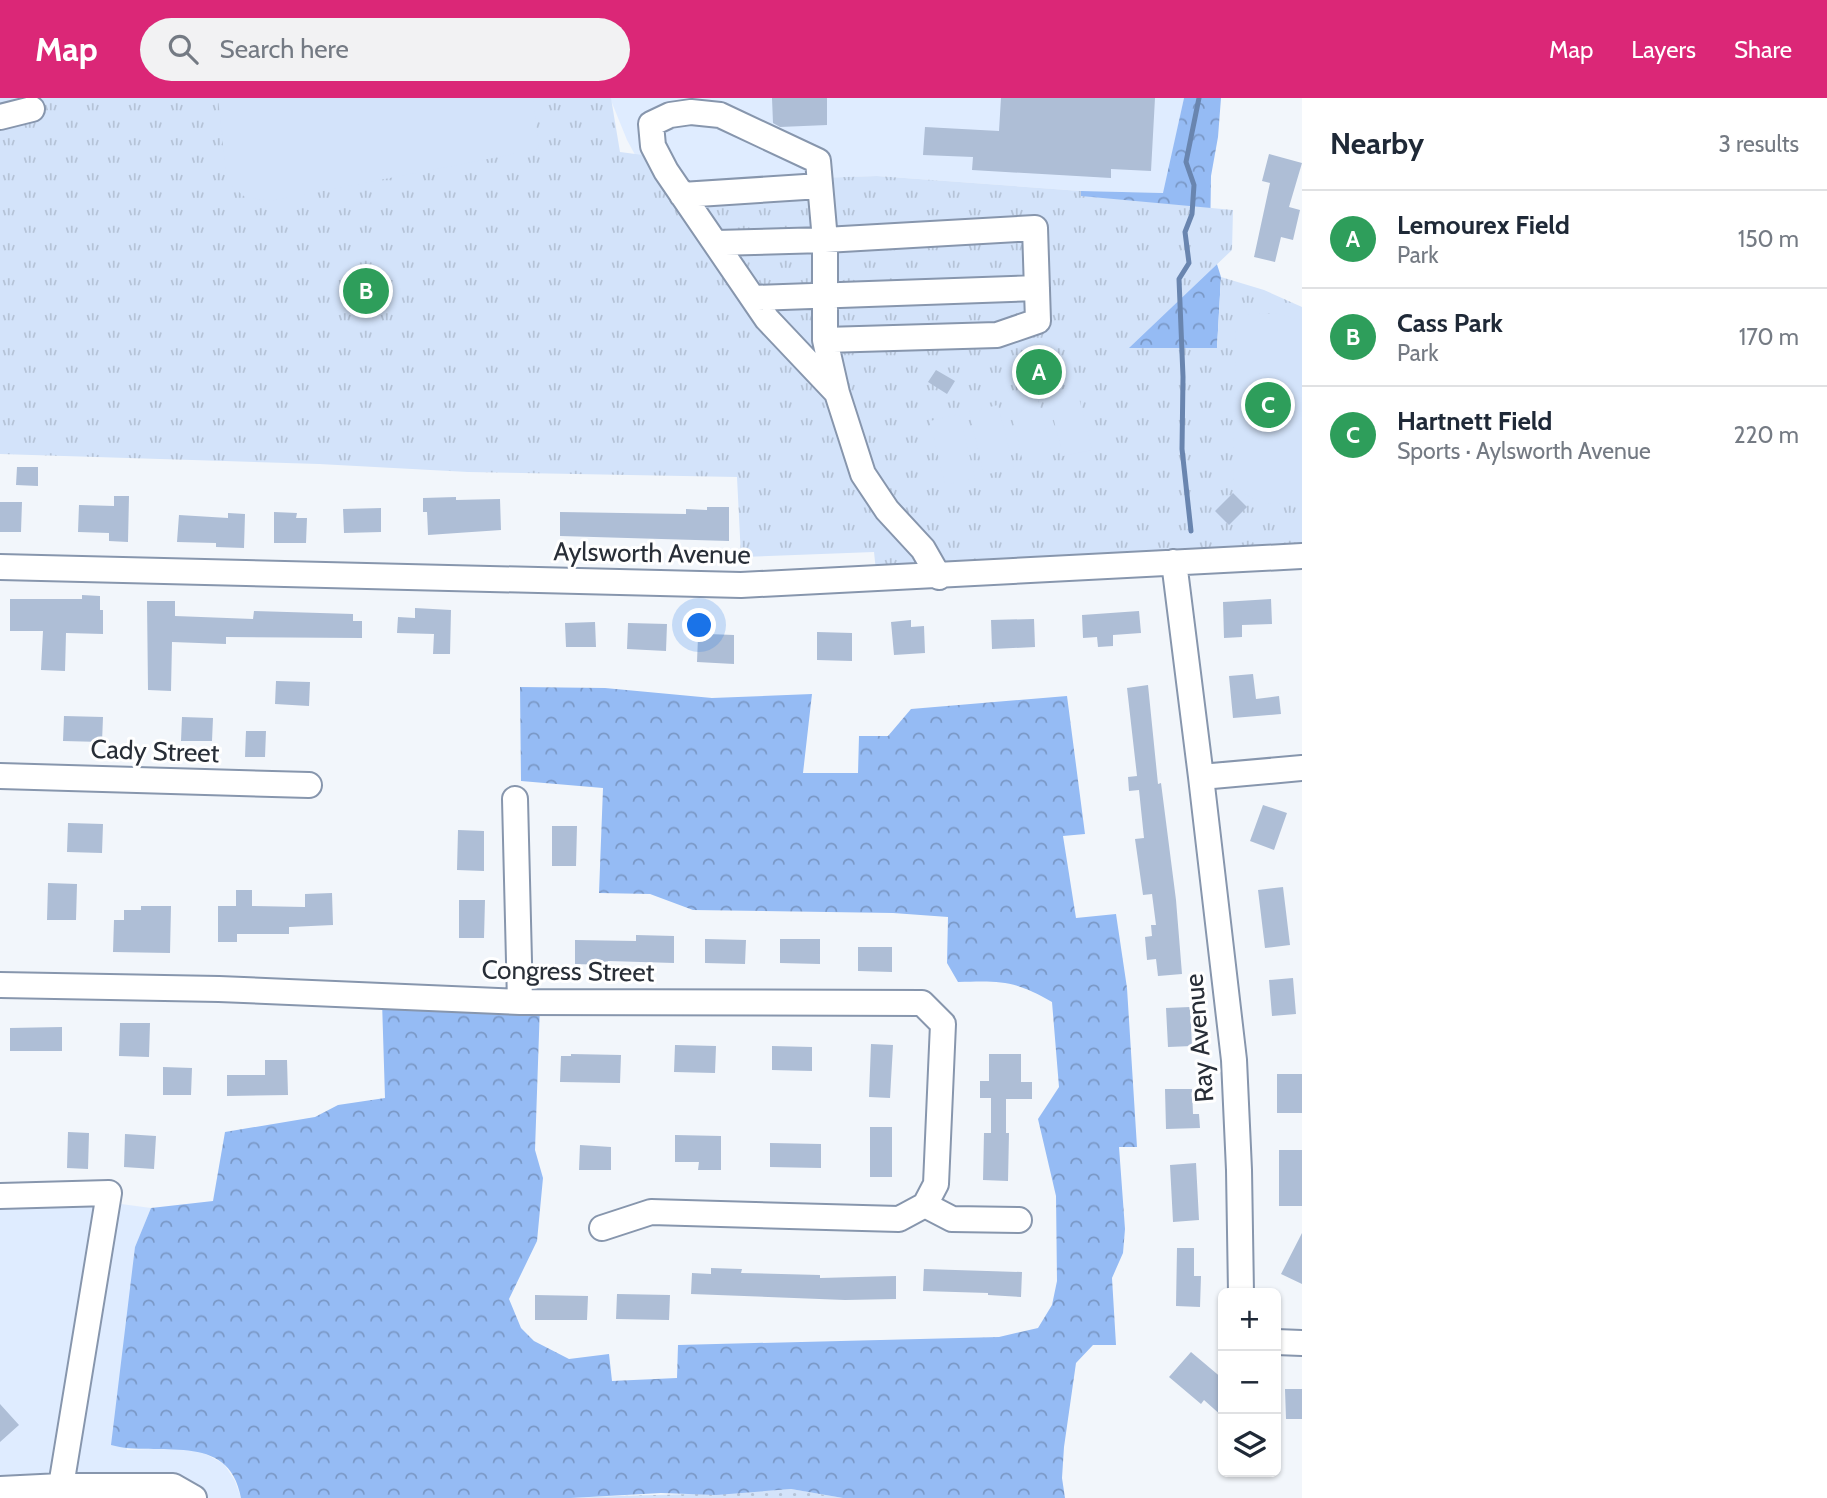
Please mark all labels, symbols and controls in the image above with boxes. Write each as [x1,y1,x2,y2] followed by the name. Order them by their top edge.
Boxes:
[140,18,630,81] search box
[35,29,98,69] text: Map
[164,30,202,68] icon: search
[220,33,349,65] text: Search here
[1549,35,1593,64] text: Map
[1631,35,1696,64] text: Layers
[1734,35,1792,64] text: Share
[1330,125,1424,162] text: Nearby
[1718,130,1799,158] text: 3 results
[1397,209,1570,241] text: Lemourex Field
[1346,225,1360,253] text: A
[1738,225,1799,253] text: 150 m
[1397,241,1438,269] text: Park
[343,265,389,317] pin: B
[1397,307,1503,339] text: Cass Park
[1346,323,1360,351] text: B
[1739,323,1799,351] text: 170 m
[1397,339,1438,367] text: Park
[1016,346,1062,398] pin: A
[1245,379,1291,431] pin: C
[1397,405,1552,437] text: Hartnett Field
[1346,421,1360,449] text: C
[1733,421,1799,449] text: 220 m
[1397,437,1651,465] text: Sports · Aylsworth Avenue
[553,535,751,571] street label: Aylsworth Avenue
[682,608,716,642] your location
[90,733,220,769] street label: Cady Street
[481,953,655,989] street label: Congress Street
[1177,972,1221,1104] street label: Ray Avenue
[1218,1288,1281,1477] map controls
[1218,1288,1281,1351] button: +
[1218,1351,1281,1414] button: −
[1218,1414,1281,1477] button: layers

